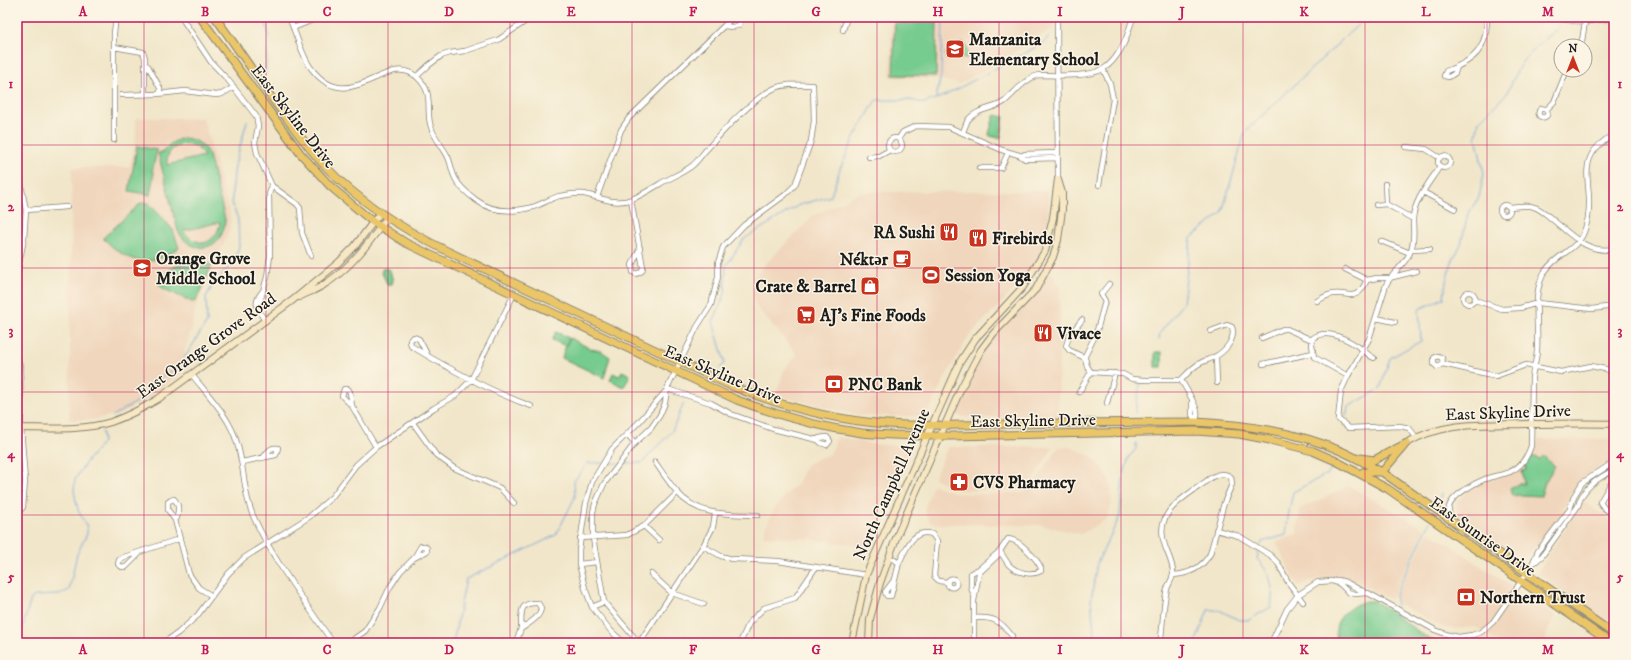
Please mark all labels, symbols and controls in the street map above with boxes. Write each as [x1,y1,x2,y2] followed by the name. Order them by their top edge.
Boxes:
[78,4,88,20] text: A
[201,4,209,20] text: B
[323,4,332,20] text: C
[444,4,454,20] text: D
[566,4,576,20] text: E
[689,4,698,20] text: F
[811,4,821,20] text: G
[933,4,944,20] text: H
[1057,4,1063,20] text: I
[1177,4,1185,21] text: J
[1299,4,1309,20] text: K
[1421,4,1431,20] text: L
[1542,4,1554,20] text: M
[969,29,1100,71] place label: Manzanita Elementary School
[944,38,966,60] school or university icon: Manzanita Elementary School
[1553,38,1593,78] north arrow
[1568,42,1578,56] text: N
[246,60,341,173] street label: East Skyline Drive
[9,76,14,92] text: 1
[1618,76,1623,92] text: 1
[8,199,15,215] text: 2
[1617,199,1624,215] text: 2
[938,221,960,243] restaurant icon: RA Sushi
[873,222,936,244] place label: RA Sushi
[967,227,989,249] restaurant icon: Firebirds
[992,228,1053,250] place label: Firebirds
[156,248,256,290] place label: Orange Grove Middle School
[891,248,913,270] cafe icon: Néktər
[840,249,889,271] place label: Néktər
[131,257,153,279] school or university icon: Orange Grove Middle School
[920,264,942,286] sports icon: Session Yoga
[945,265,1032,287] place label: Session Yoga
[859,275,881,297] shop icon: Crate & Barrel
[756,276,857,298] place label: Crate & Barrel
[132,287,281,404] street label: East Orange Grove Road
[795,304,817,326] supermarket icon: AJ's Fine Foods
[819,305,926,327] place label: AJ's Fine Foods
[1032,322,1054,344] restaurant icon: Vivace
[9,323,14,339] text: 3
[1056,323,1101,345] place label: Vivace
[1618,323,1623,339] text: 3
[660,340,785,410] street label: East Skyline Drive
[823,373,845,395] bank icon: PNC Bank
[848,374,922,396] place label: PNC Bank
[1445,400,1571,426] street label: East Skyline Drive
[849,405,935,564] street label: North Campbell Avenue
[970,409,1096,433] street label: East Skyline Drive
[6,446,15,463] text: 4
[1615,446,1624,463] text: 4
[948,471,970,493] pharmacy icon: CVS Pharmacy
[973,472,1076,494] place label: CVS Pharmacy
[1425,492,1540,582] street label: East Sunrise Drive
[7,569,15,585] text: 5
[1616,569,1624,585] text: 5
[1455,586,1477,608] bank icon: Northern Trust
[1480,587,1586,609] place label: Northern Trust
[78,642,88,658] text: A
[201,642,209,658] text: B
[323,642,332,658] text: C
[444,642,454,658] text: D
[566,642,576,658] text: E
[689,642,698,658] text: F
[811,642,821,658] text: G
[933,642,944,658] text: H
[1057,642,1063,658] text: I
[1177,642,1185,659] text: J
[1299,642,1309,658] text: K
[1421,642,1431,658] text: L
[1542,642,1554,658] text: M

